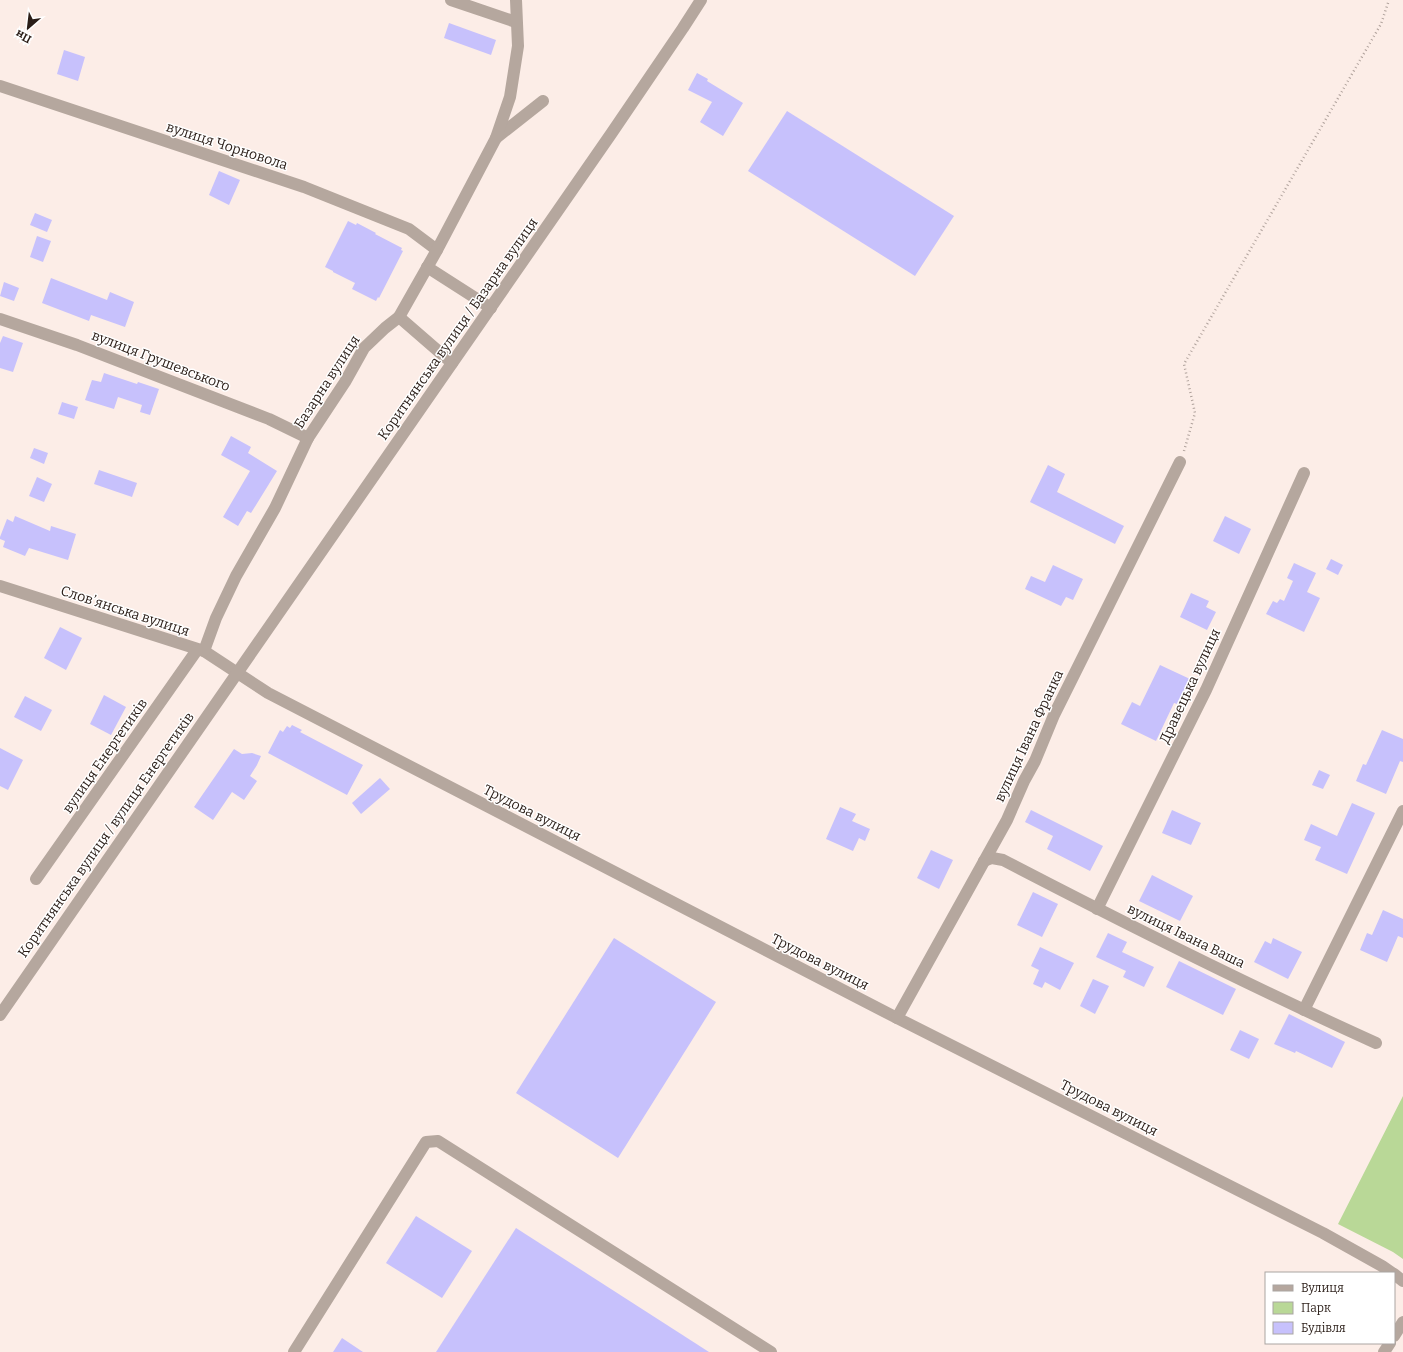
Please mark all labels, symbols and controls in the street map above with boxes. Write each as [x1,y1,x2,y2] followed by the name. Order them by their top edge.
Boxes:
[8,8,48,48] north arrow
[13,27,34,46] text: Пн
[164,118,290,174] street label: вулиця Чорновола
[374,215,542,443] street label: Коритнянська вулиця / Базарна вулиця
[89,327,233,395] street label: вулиця Грушевського
[291,332,364,432] street label: Базарна вулиця
[58,582,192,640] street label: Словʼянська вулиця
[1156,626,1224,746] street label: Дравецька вулиця
[991,667,1067,805] street label: вулиця Івана Франка
[59,695,151,817] street label: вулиця Енергетиків
[14,709,198,961] street label: Коритнянська вулиця / вулиця Енергетиків
[480,781,584,845] street label: Трудова вулиця
[1124,900,1248,972] street label: вулиця Івана Ваша
[768,930,872,994] street label: Трудова вулиця
[1057,1076,1161,1140] street label: Трудова вулиця
[1265,1272,1395,1344] legend
[1301,1281,1344,1295] text: Вулиця
[1301,1301,1331,1315] text: Парк
[1301,1321,1346,1335] text: Будівля

